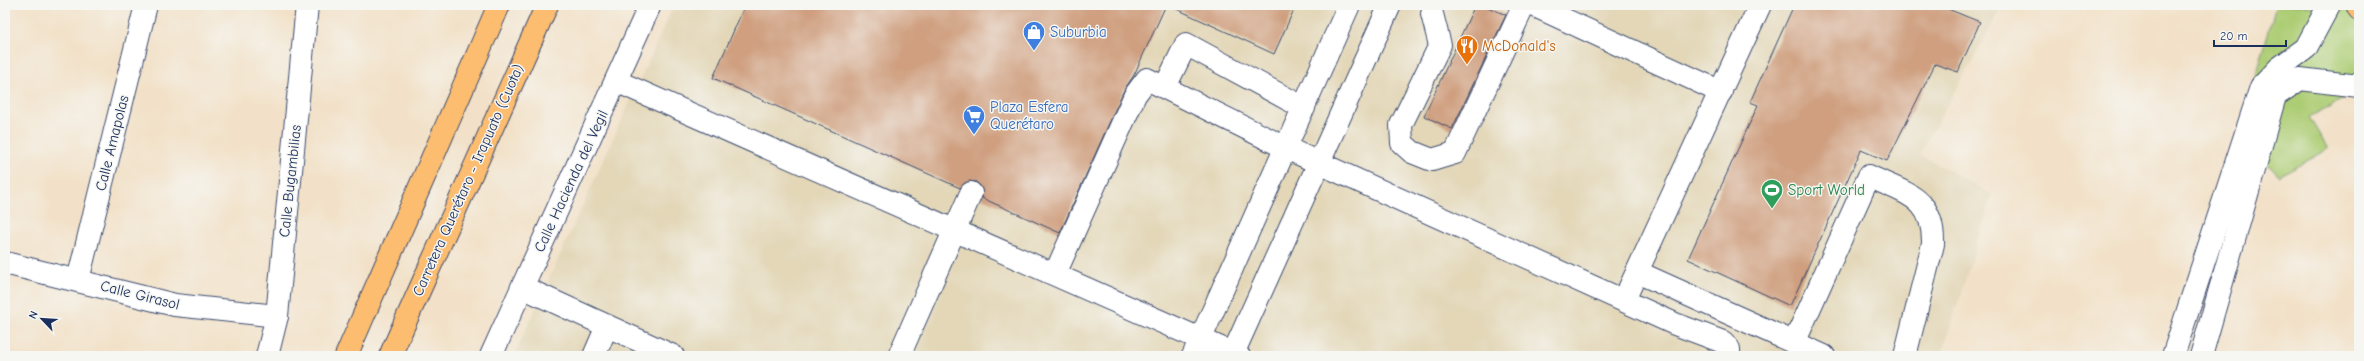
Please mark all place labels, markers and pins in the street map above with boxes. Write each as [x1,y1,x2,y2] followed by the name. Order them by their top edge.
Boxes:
[1021,19,1047,52] shop icon: Suburbia
[1050,23,1107,41] place label: Suburbia
[1454,33,1480,66] restaurant icon: McDonald's
[1482,37,1556,55] place label: McDonald's
[990,98,1069,133] place label: Plaza Esfera Querétaro
[961,103,987,136] supermarket icon: Plaza Esfera Querétaro
[1759,177,1785,210] sports icon: Sport World
[1788,181,1865,199] place label: Sport World

